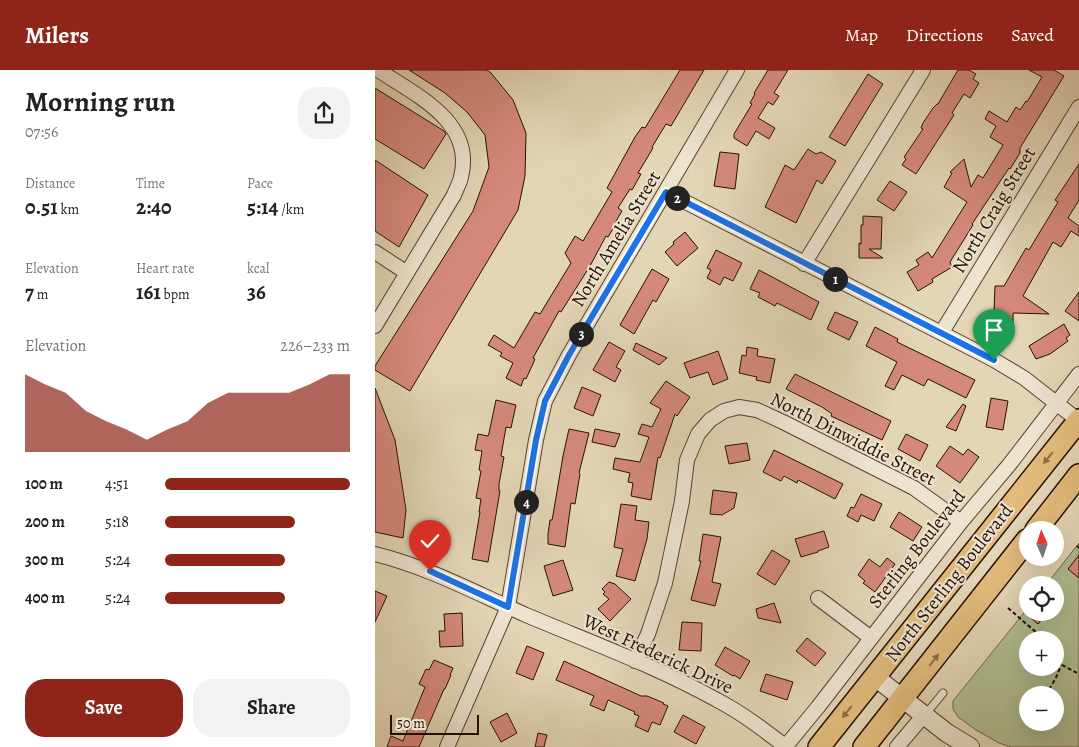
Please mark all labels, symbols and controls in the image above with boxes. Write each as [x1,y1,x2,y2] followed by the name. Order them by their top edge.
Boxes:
[25,19,89,51] text: Milers
[845,23,878,47] text: Map
[906,23,983,47] text: Directions
[1011,23,1054,47] text: Saved
[25,83,175,121] text: Morning run
[298,87,350,139] button: share
[25,121,58,143] text: 07:56
[946,142,1042,278] street label: North Craig Street
[565,166,667,312] street label: North Amelia Street
[25,174,75,193] text: Distance
[136,174,165,193] text: Time
[247,174,273,193] text: Pace
[665,186,689,210] pin: 2
[674,189,681,208] text: 2
[25,193,58,221] text: 0.51
[136,193,172,221] text: 2:40
[247,193,278,221] text: 5:14
[58,200,79,219] text: km
[278,200,304,219] text: /km
[25,259,79,278] text: Elevation
[136,259,194,278] text: Heart rate
[247,259,269,278] text: kcal
[823,266,847,292] pin: 1
[833,270,838,289] text: 1
[25,278,34,306] text: 7
[136,278,161,306] text: 161
[247,278,266,306] text: 36
[34,285,48,304] text: m
[161,285,190,304] text: bpm
[973,309,1015,360] pin
[980,316,1008,344] icon: arrive
[569,322,593,346] pin: 3
[578,325,585,344] text: 3
[25,335,86,357] text: Elevation
[280,335,350,357] text: 226–233 m
[766,386,940,492] street label: North Dinwiddie Street
[1043,451,1054,464] one-way arrow
[25,473,63,495] text: 100 m
[105,473,128,495] text: 4:51
[862,484,972,614] street label: Sterling Boulevard
[513,490,539,514] pin: 4
[523,493,530,512] text: 4
[879,498,1020,668] street label: North Sterling Boulevard
[25,511,65,533] text: 200 m
[105,511,129,533] text: 5:18
[409,520,451,571] pin
[1019,521,1064,566] north arrow
[1019,521,1064,731] map controls
[416,527,444,555] icon: check
[25,549,64,571] text: 300 m
[105,549,131,571] text: 5:24
[1019,576,1064,621] button: locate
[25,587,65,609] text: 400 m
[105,587,131,609] text: 5:24
[578,607,737,700] street label: West Frederick Drive
[1019,631,1064,676] button: +
[928,654,939,667] one-way arrow
[25,679,183,737] button: Save
[193,679,350,737] button: Share
[1019,686,1064,731] button: −
[842,705,853,718] one-way arrow
[390,712,479,735] scale bar
[397,714,425,733] text: 50 m

